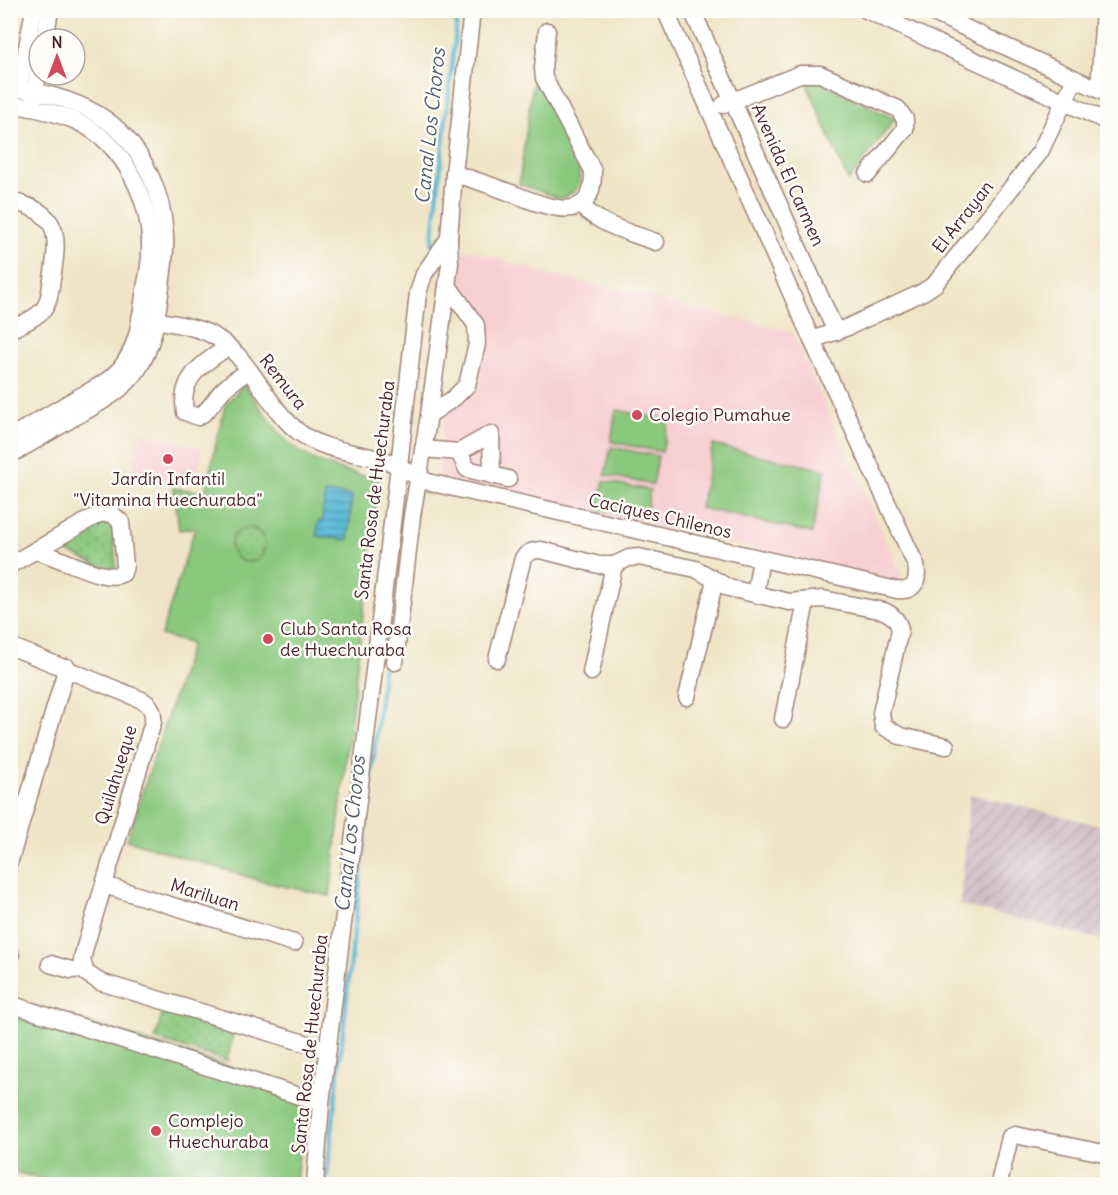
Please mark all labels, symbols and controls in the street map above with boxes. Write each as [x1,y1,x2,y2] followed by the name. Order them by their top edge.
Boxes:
[27,27,87,87] north arrow
[51,32,63,52] text: N
[409,45,450,205] water label: Canal Los Choros
[747,100,830,250] street label: Avenida El Carmen
[927,176,998,258] street label: El Arrayan
[255,349,312,414] street label: Remura
[350,379,399,601] street label: Santa Rosa de Huechuraba
[649,403,791,426] place label: Colegio Pumahue
[630,408,644,422] marker: Colegio Pumahue
[161,452,175,466] marker: Jardín Infantil "Vitamina Huechuraba"
[73,467,263,511] place label: Jardín Infantil "Vitamina Huechuraba"
[586,488,734,543] street label: Caciques Chilenos
[280,617,412,661] place label: Club Santa Rosa de Huechuraba
[261,632,275,646] marker: Club Santa Rosa de Huechuraba
[89,722,142,827] street label: Quilahueque
[329,753,370,913] water label: Canal Los Choros
[168,873,243,916] street label: Mariluan
[287,933,332,1155] street label: Santa Rosa de Huechuraba
[168,1109,269,1153] place label: Complejo Huechuraba
[149,1124,163,1138] marker: Complejo Huechuraba

